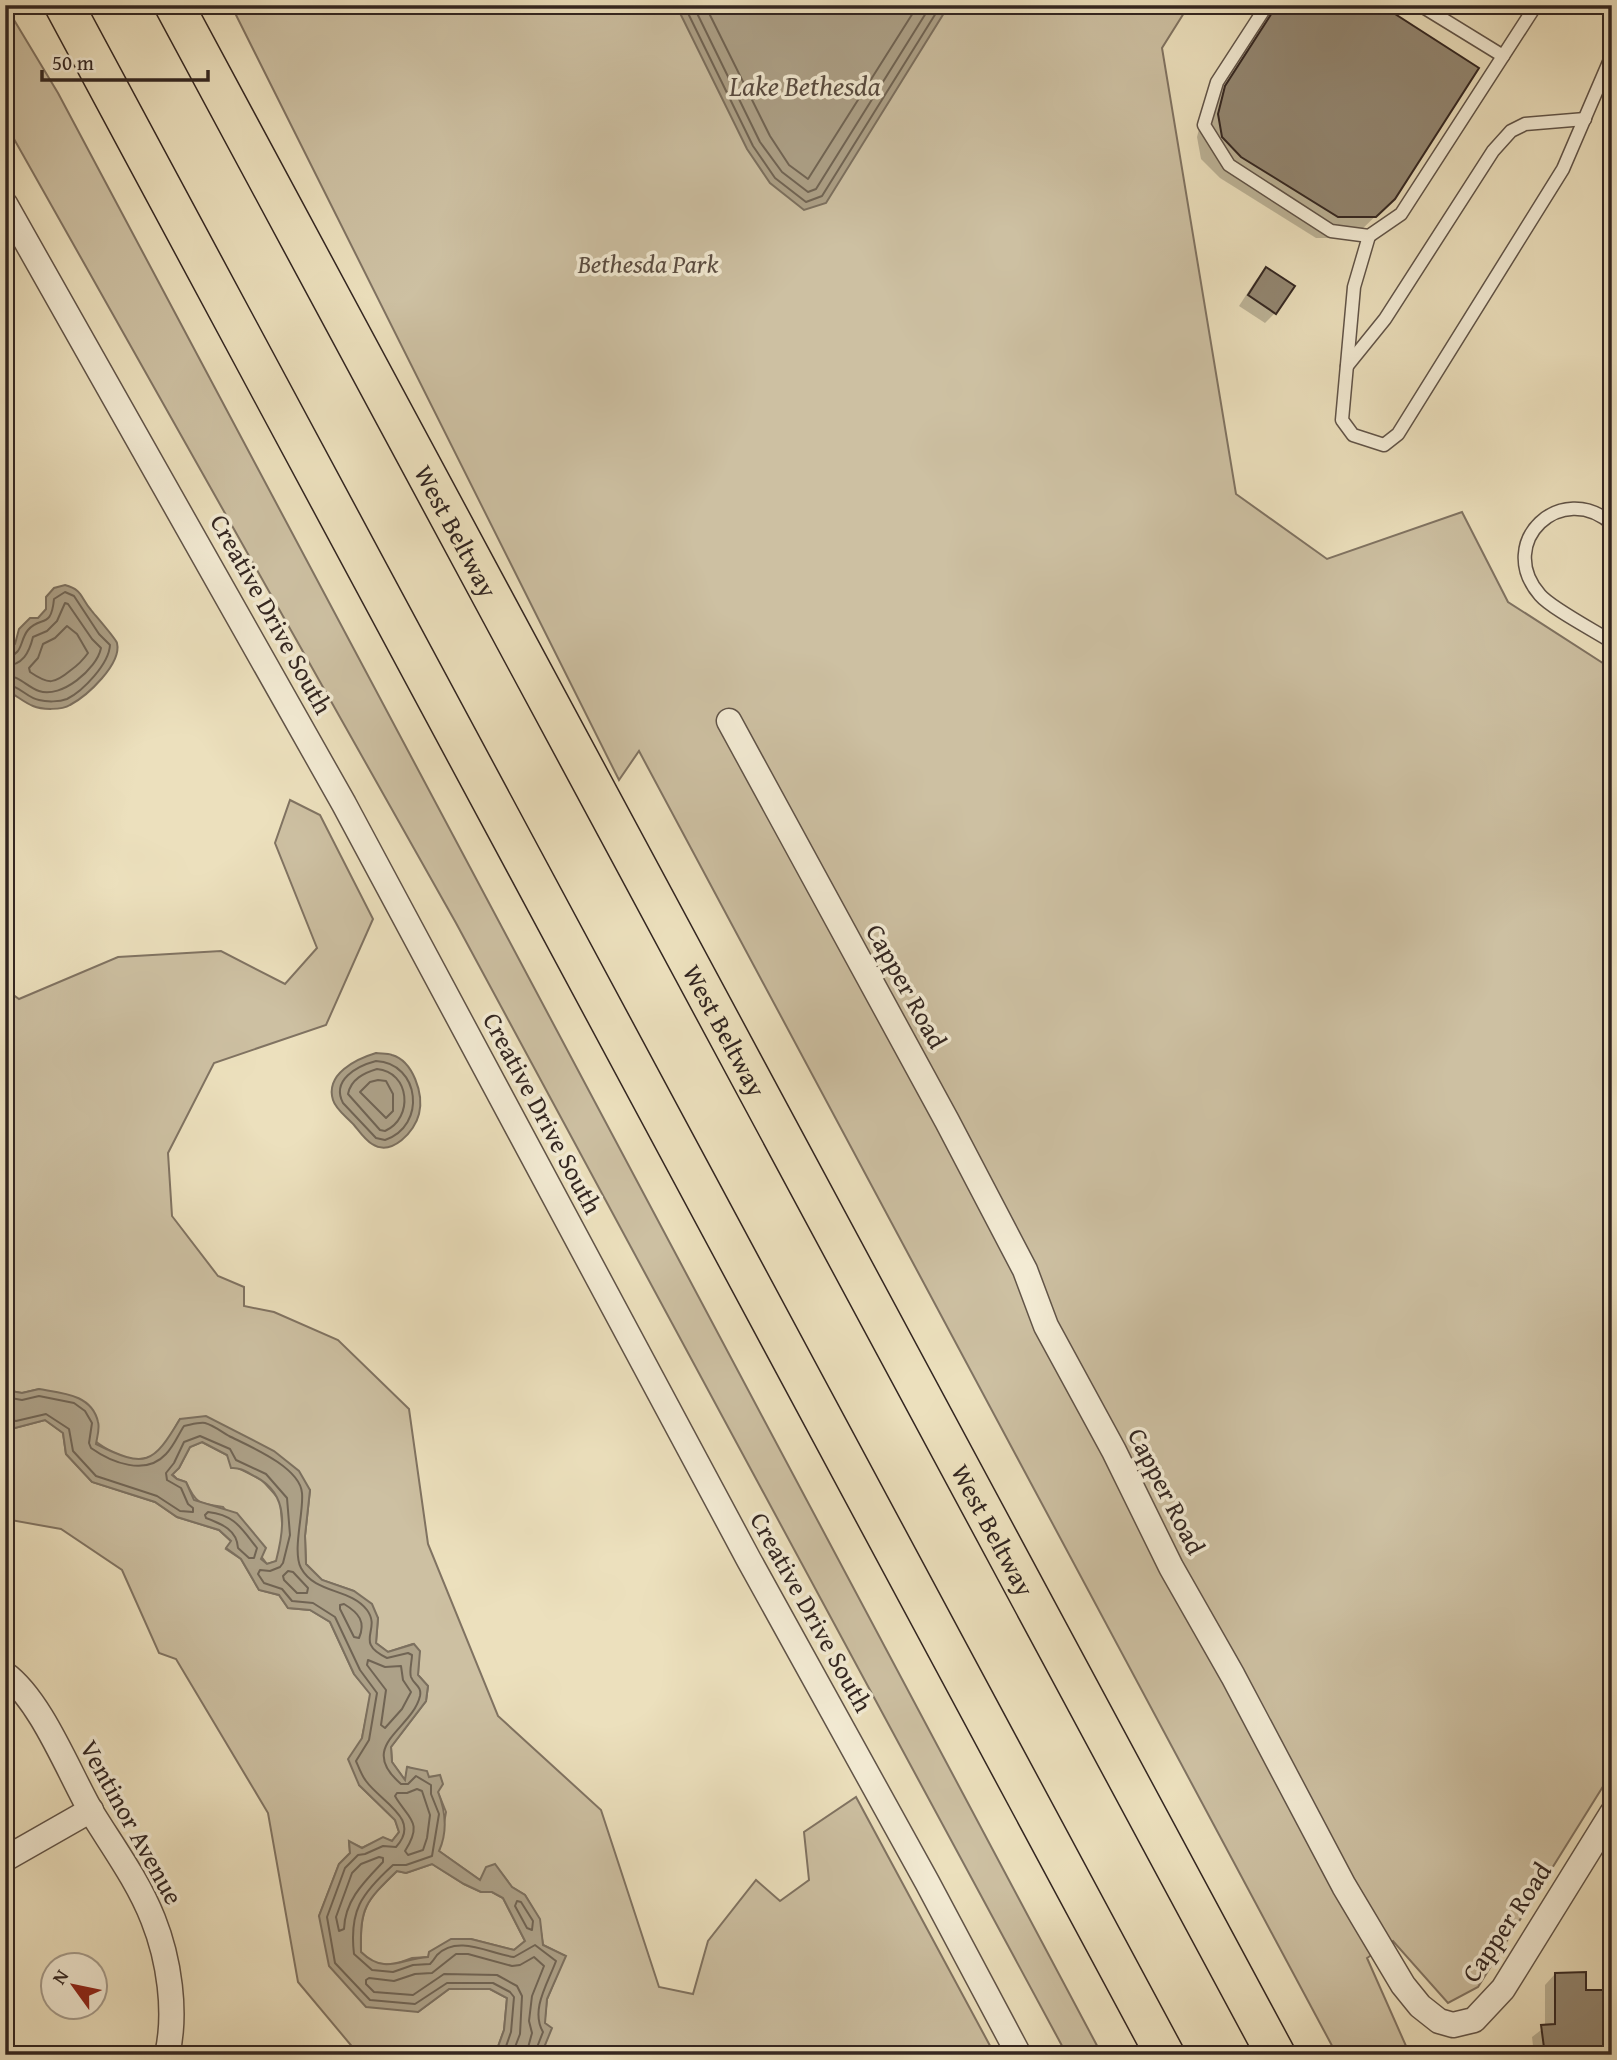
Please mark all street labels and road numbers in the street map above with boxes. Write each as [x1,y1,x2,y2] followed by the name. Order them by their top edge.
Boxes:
[405,458,508,604] street label: West Beltway
[201,507,343,722] street label: Creative Drive South
[857,916,957,1056] street label: Capper Road
[674,957,777,1104] street label: West Beltway
[473,1005,613,1221] street label: Creative Drive South
[1118,1421,1216,1561] street label: Capper Road
[942,1456,1045,1603] street label: West Beltway
[741,1505,883,1720] street label: Creative Drive South
[71,1733,193,1911] street label: Ventinor Avenue
[1451,1854,1561,1990] street label: Capper Road

